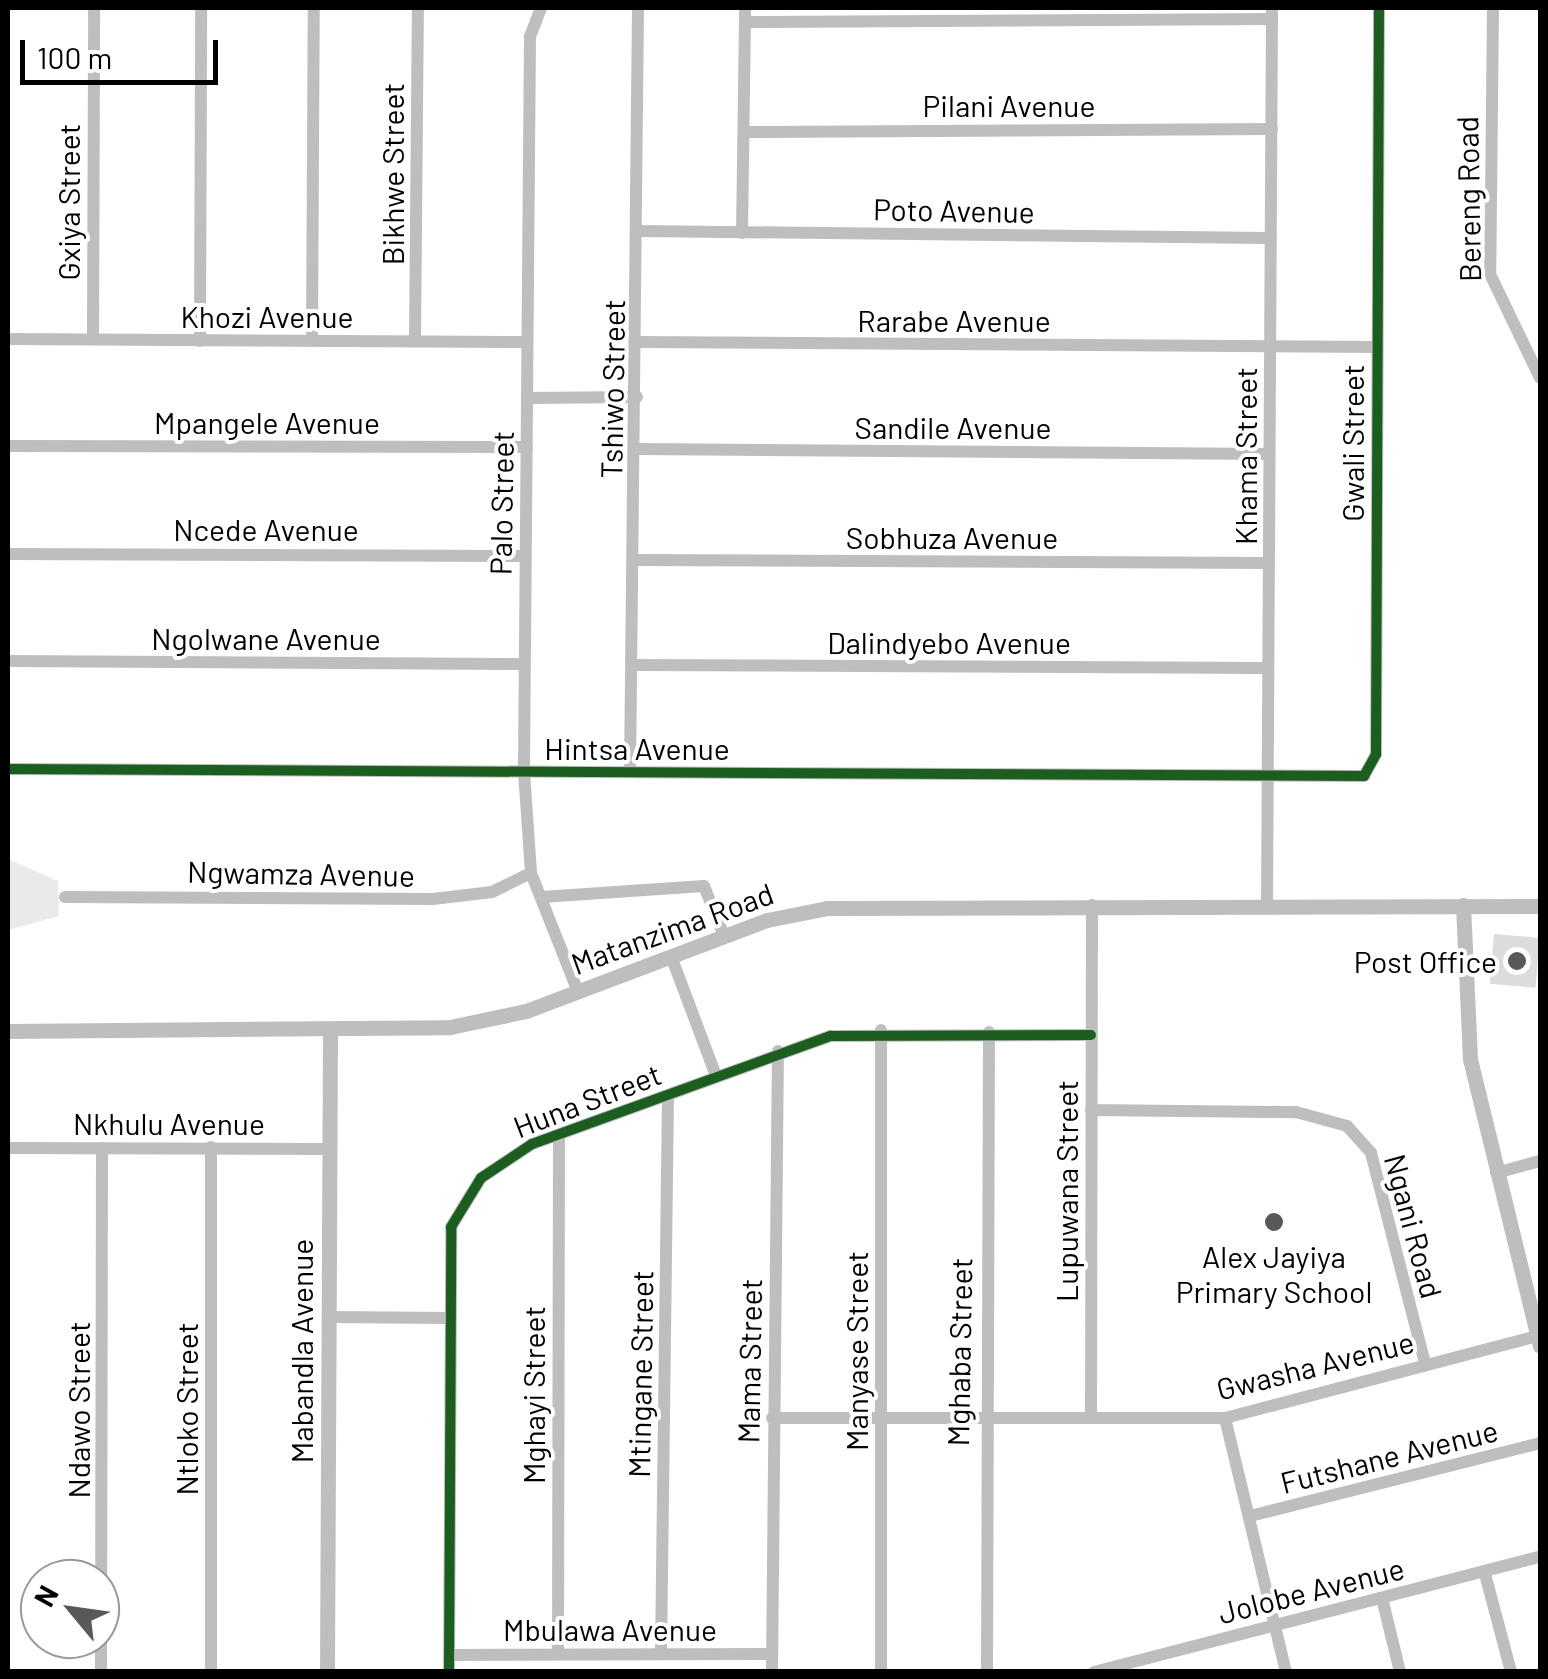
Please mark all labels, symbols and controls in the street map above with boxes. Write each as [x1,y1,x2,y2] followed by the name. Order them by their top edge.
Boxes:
[25,20,222,82] scale bar
[37,39,112,75] text: 100 m
[374,83,410,265] street label: Bikhwe Street
[923,87,1095,123] street label: Pilani Avenue
[1449,116,1487,282] street label: Bereng Road
[50,123,86,281] street label: Gxiya Street
[873,191,1035,229] street label: Poto Avenue
[181,298,353,334] street label: Khozi Avenue
[592,299,632,479] street label: Tshiwo Street
[857,302,1051,338] street label: Rarabe Avenue
[1334,364,1370,522] street label: Gwali Street
[1227,367,1263,545] street label: Khama Street
[154,404,380,440] street label: Mpangele Avenue
[854,409,1052,445] street label: Sandile Avenue
[482,431,520,575] street label: Palo Street
[173,511,359,547] street label: Ncede Avenue
[846,519,1058,555] street label: Sobhuza Avenue
[151,620,381,656] street label: Ngolwane Avenue
[827,624,1071,660] street label: Dalindyebo Avenue
[544,730,730,766] street label: Hintsa Avenue
[187,853,415,893] street label: Ngwamza Avenue
[566,875,778,981] street label: Matanzima Road
[1354,943,1497,979] place label: Post Office
[1506,950,1528,972] marker: Post Office
[508,1055,666,1145] street label: Huna Street
[1048,1080,1084,1302] street label: Lupuwana Street
[73,1105,265,1141] street label: Nkhulu Avenue
[1377,1150,1451,1302] street label: Ngani Road
[1263,1211,1285,1233] marker: Alex Jayiya Primary School
[1176,1238,1372,1308] place label: Alex Jayiya Primary School
[283,1239,319,1463] street label: Mabandla Avenue
[838,1251,874,1451] street label: Manyase Street
[939,1257,979,1447] street label: Mghaba Street
[620,1270,660,1478] street label: Mtingane Street
[730,1278,768,1444] street label: Mama Street
[515,1306,551,1484] street label: Mghayi Street
[60,1321,96,1499] street label: Ndawo Street
[168,1322,204,1496] street label: Ntloko Street
[1213,1323,1417,1407] street label: Gwasha Avenue
[1277,1412,1501,1500] street label: Futshane Avenue
[1214,1550,1408,1630] street label: Jolobe Avenue
[20,1559,120,1659] north arrow
[26,1579,65,1612] text: N
[503,1611,717,1647] street label: Mbulawa Avenue

